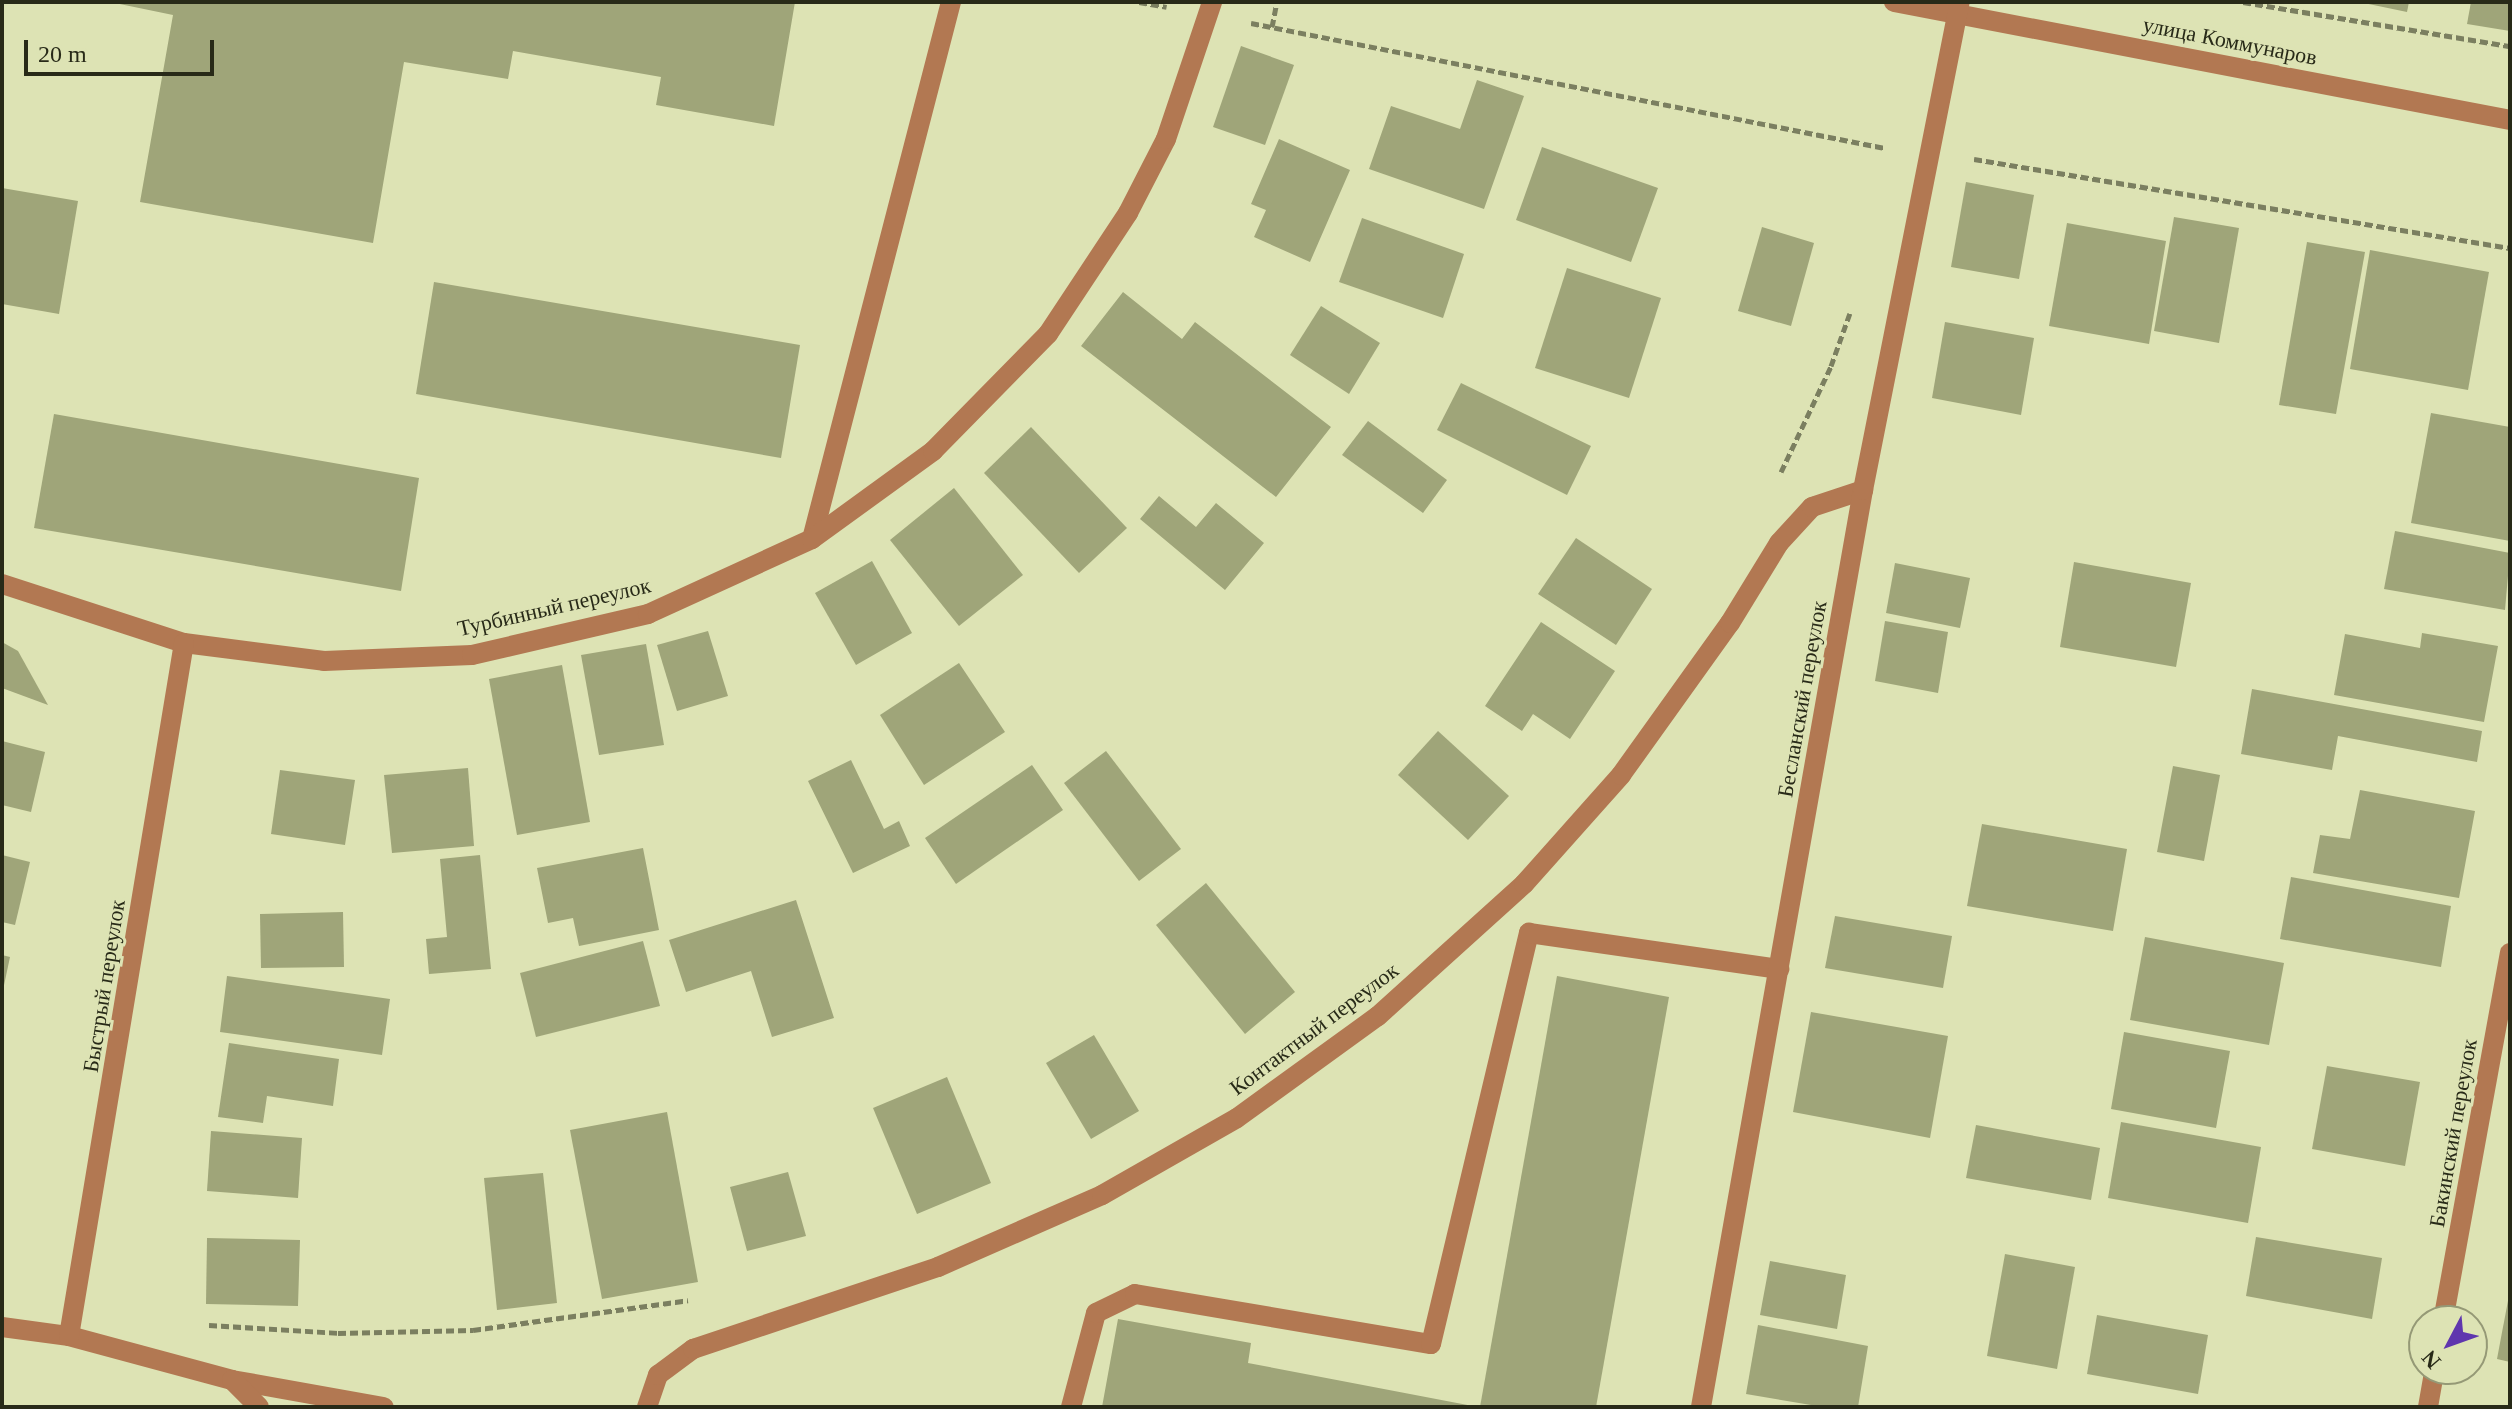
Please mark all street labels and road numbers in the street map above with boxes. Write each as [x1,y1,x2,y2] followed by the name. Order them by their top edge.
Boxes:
[2141,11,2319,71] street label: улица Коммунаров
[455,572,653,642] street label: Турбинный переулок
[1772,599,1832,799] street label: Бесланский переулок
[77,898,131,1074] street label: Быстрый переулок
[1224,957,1404,1101] street label: Контактный переулок
[2423,1037,2483,1229] street label: Бакинский переулок

